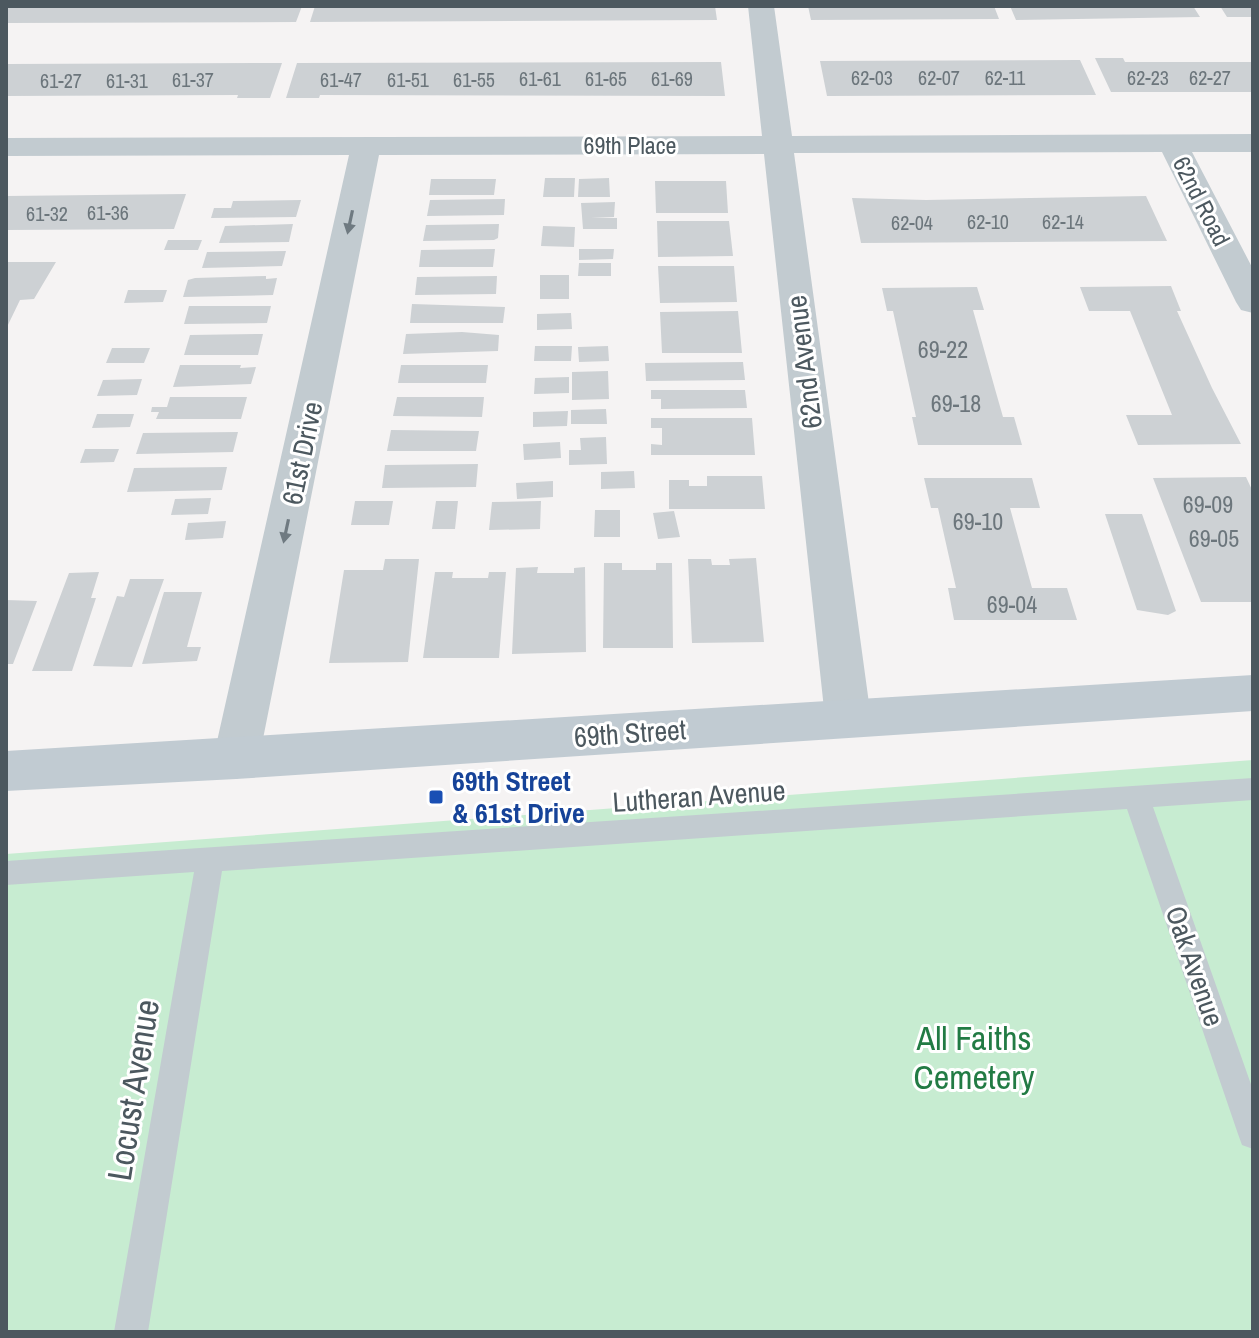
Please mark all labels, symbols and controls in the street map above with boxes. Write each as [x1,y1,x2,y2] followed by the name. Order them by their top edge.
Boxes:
[851,64,893,91] house number: 62-03
[918,64,960,91] house number: 62-07
[985,64,1025,91] house number: 62-11
[1127,64,1169,91] house number: 62-23
[1189,64,1231,91] house number: 62-27
[519,65,561,92] house number: 61-61
[585,65,627,92] house number: 61-65
[651,65,693,92] house number: 61-69
[172,66,214,93] house number: 61-37
[320,66,362,93] house number: 61-47
[387,66,429,93] house number: 61-51
[453,66,495,93] house number: 61-55
[40,67,82,94] house number: 61-27
[106,67,148,94] house number: 61-31
[584,129,677,161] street label: 69th Place
[1166,151,1238,251] street label: 62nd Road
[87,199,129,226] house number: 61-36
[26,200,68,227] house number: 61-32
[967,208,1009,235] house number: 62-10
[1042,208,1084,235] house number: 62-14
[891,209,933,236] house number: 62-04
[343,210,356,235] one-way arrow
[777,293,831,431] street label: 62nd Avenue
[918,333,968,365] house number: 69-22
[931,387,981,419] house number: 69-18
[273,398,331,508] street label: 61st Drive
[1183,488,1233,520] house number: 69-09
[953,505,1003,537] house number: 69-10
[279,519,291,544] one-way arrow
[1189,522,1239,554] house number: 69-05
[987,588,1037,620] house number: 69-04
[573,710,687,756] street label: 69th Street
[452,762,585,832] place label: 69th Street & 61st Drive
[611,771,787,821] street label: Lutheran Avenue
[427,788,445,806] marker: 69th Street & 61st Drive
[1157,901,1233,1031] street label: Oak Avenue
[96,996,170,1184] street label: Locust Avenue
[914,1015,1034,1100] park label: All Faiths Cemetery

